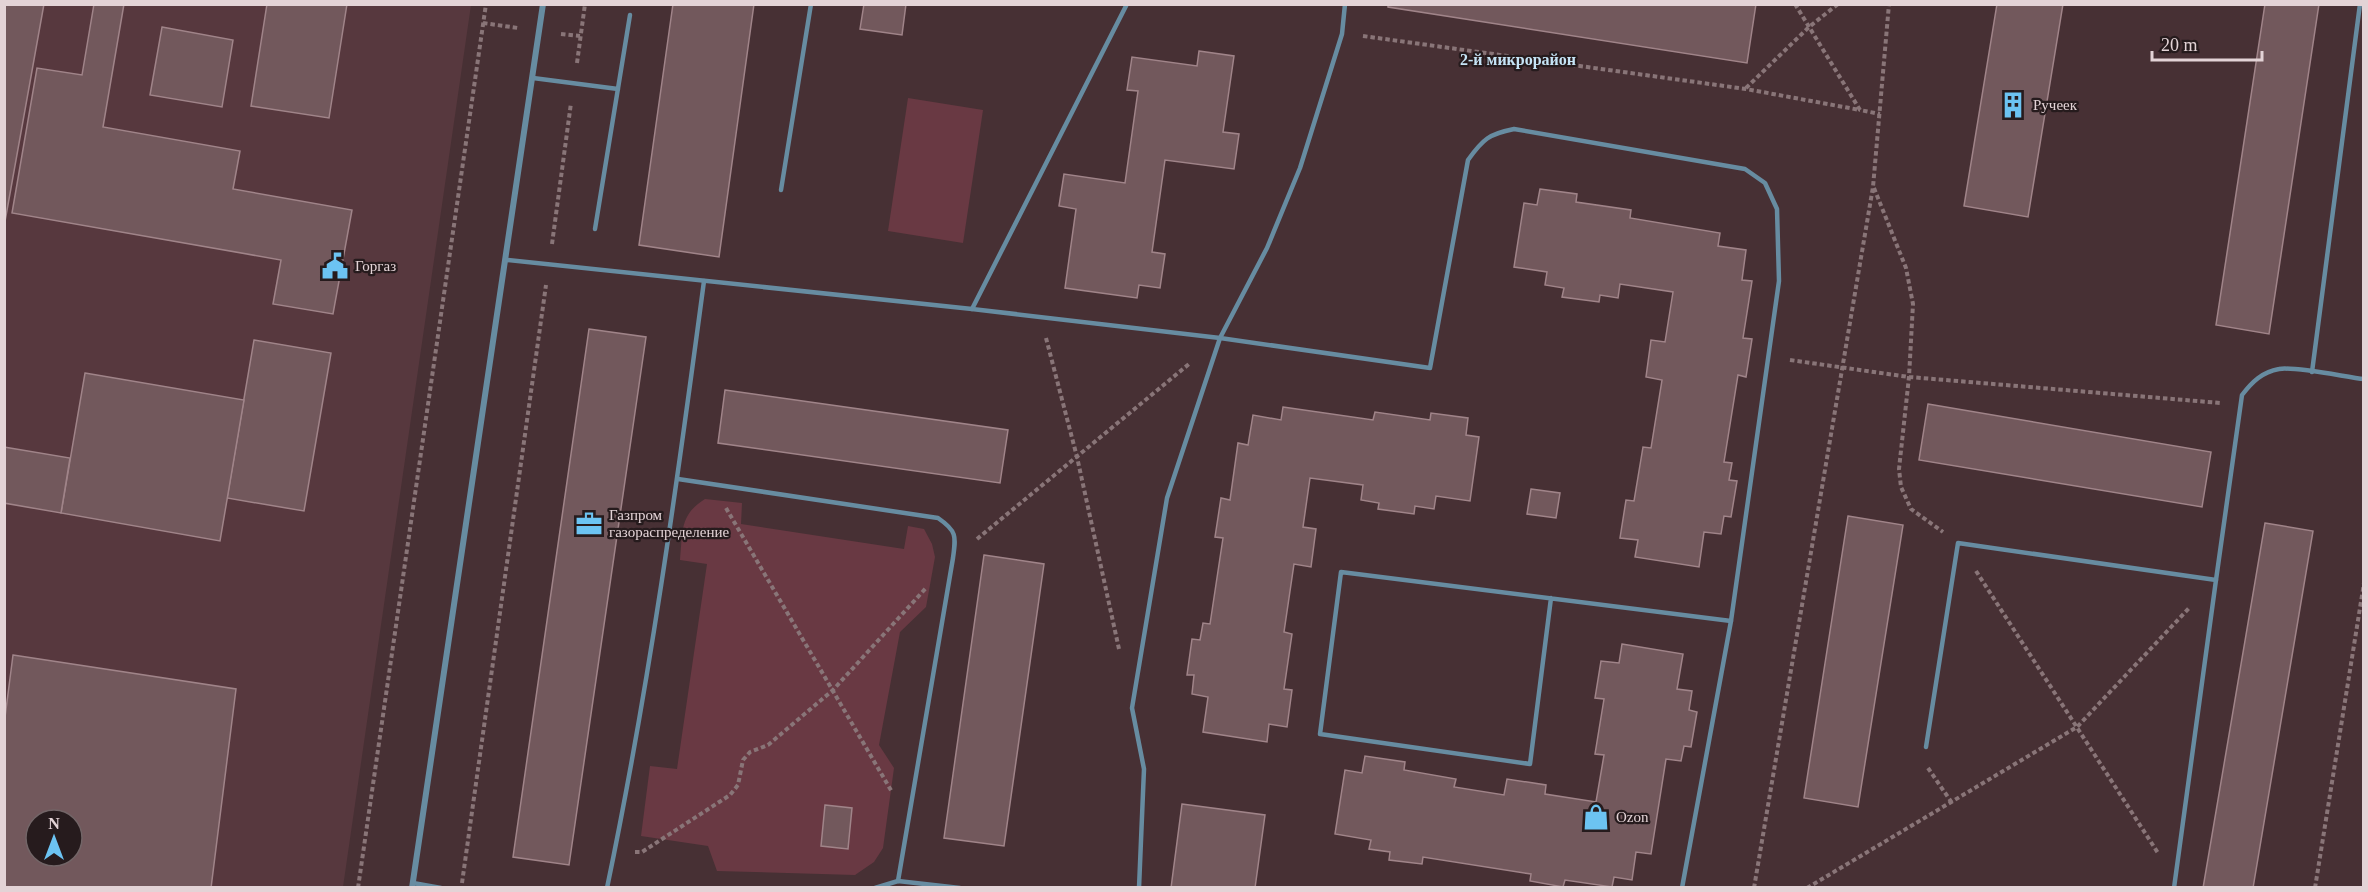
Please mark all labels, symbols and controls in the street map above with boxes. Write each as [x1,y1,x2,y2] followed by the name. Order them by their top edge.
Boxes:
[2152,24,2262,62] scale bar
[2161,35,2198,55] text: 20 m
[1460,51,1576,69] district label: 2-й микрорайон
[1998,90,2028,120] building icon: Ручеек
[2033,97,2078,113] place label: Ручеек
[320,251,350,281] public building icon: Горгаз
[355,258,396,274] place label: Горгаз
[609,507,729,540] place label: Газпром газораспределение
[574,509,604,539] office icon: Газпром газораспределение
[1581,802,1611,832] shop icon: Ozon
[24,808,84,868] north arrow
[1616,809,1649,825] place label: Ozon
[48,815,60,832] text: N

